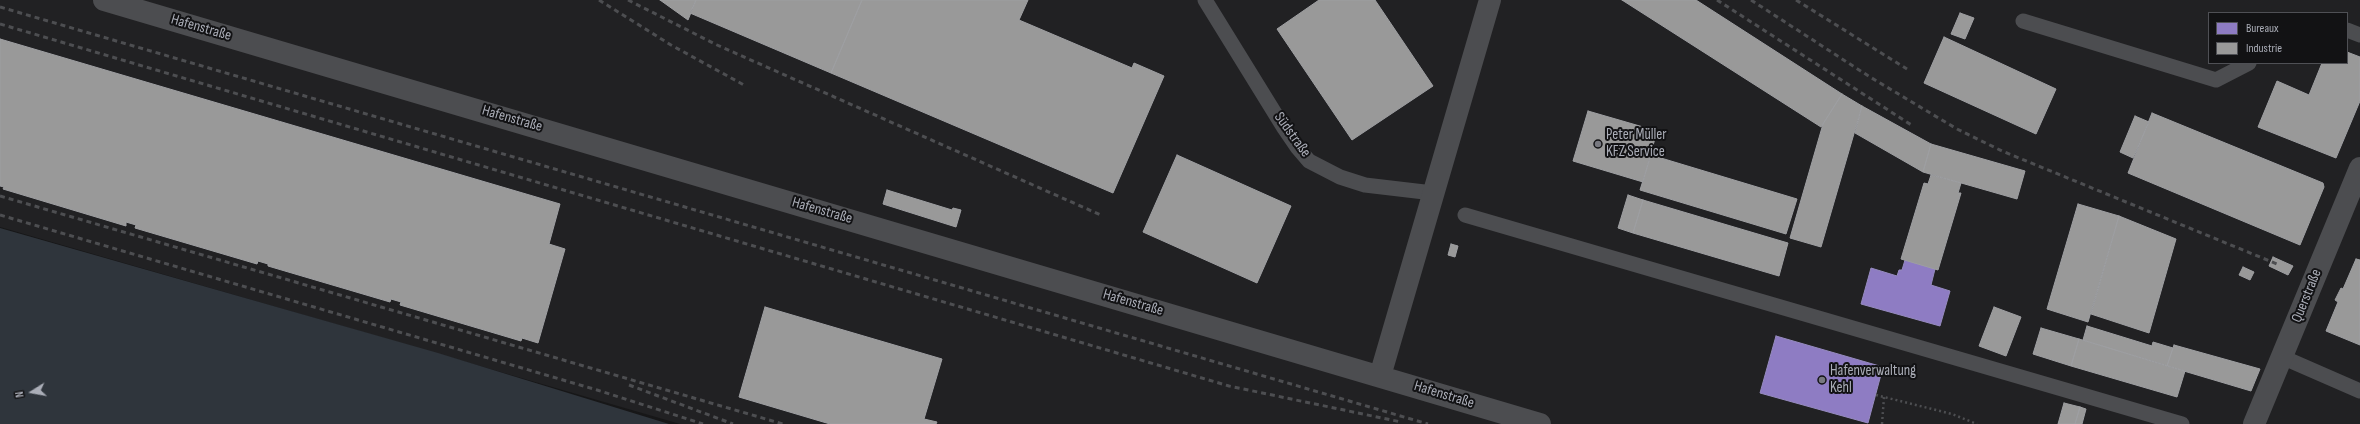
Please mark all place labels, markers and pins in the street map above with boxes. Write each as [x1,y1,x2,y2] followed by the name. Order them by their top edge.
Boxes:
[1606,126,1667,161] place label: Peter Müller KFZ Service
[1593,139,1603,149] marker: Peter Müller KFZ Service
[1830,362,1916,397] place label: Hafenverwaltung Kehl
[1817,375,1827,385] marker: Hafenverwaltung Kehl

